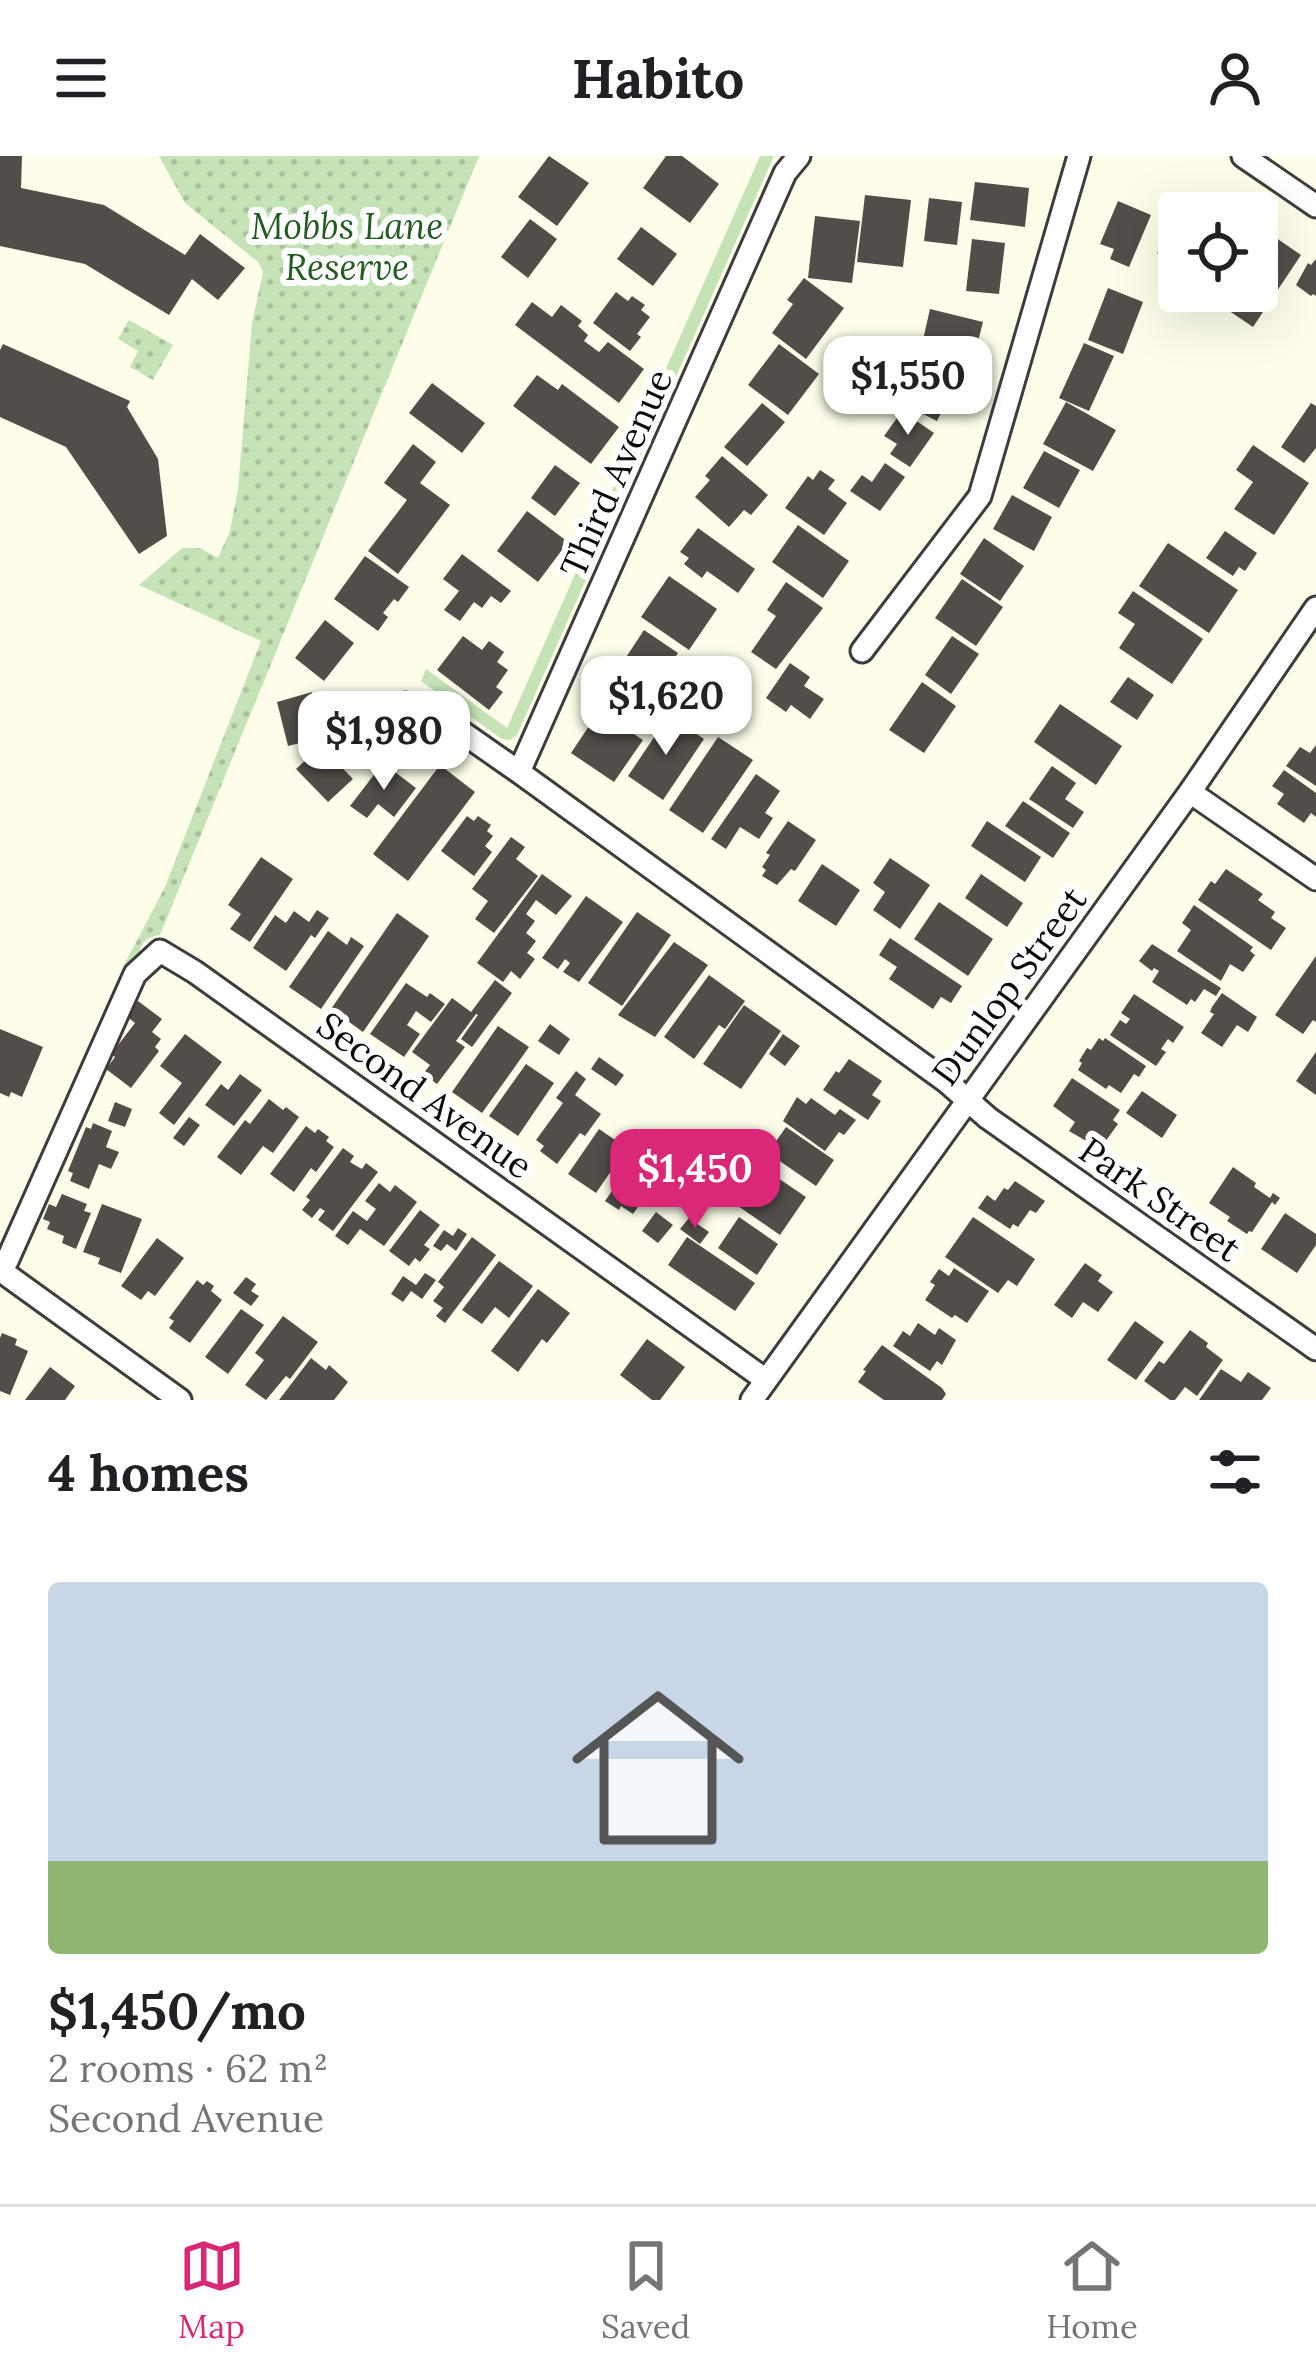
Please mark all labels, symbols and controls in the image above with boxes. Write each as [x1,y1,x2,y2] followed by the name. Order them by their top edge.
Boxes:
[572,44,744,113] text: Habito
[48,45,114,111] icon: menu
[1202,45,1268,111] icon: person
[1158,192,1278,312] map controls
[1158,192,1278,312] button: locate
[251,203,443,290] park label: Mobbs Lane Reserve
[810,336,1006,438] pin: $1,550
[850,350,966,400] text: $1,550
[550,362,682,584] street label: Third Avenue
[568,656,764,758] pin: $1,620
[608,670,724,720] text: $1,620
[286,691,482,793] pin: $1,980
[325,705,443,755] text: $1,980
[922,878,1096,1094] street label: Dunlop Street
[308,1002,542,1188] street label: Second Avenue
[1070,1127,1250,1271] street label: Park Street
[597,1129,793,1231] pin: $1,450
[637,1143,753,1193] text: $1,450
[1202,1439,1268,1505] icon: filters
[48,1440,249,1505] text: 4 homes
[550,1660,766,1876] icon: home
[48,1978,306,2043] text: $1,450/mo
[48,2043,328,2093] text: 2 rooms · 62 m²
[48,2093,324,2143] text: Second Avenue
[178,2233,245,2347] tab: Map
[601,2233,690,2347] tab: Saved
[1046,2233,1138,2347] tab: Home

